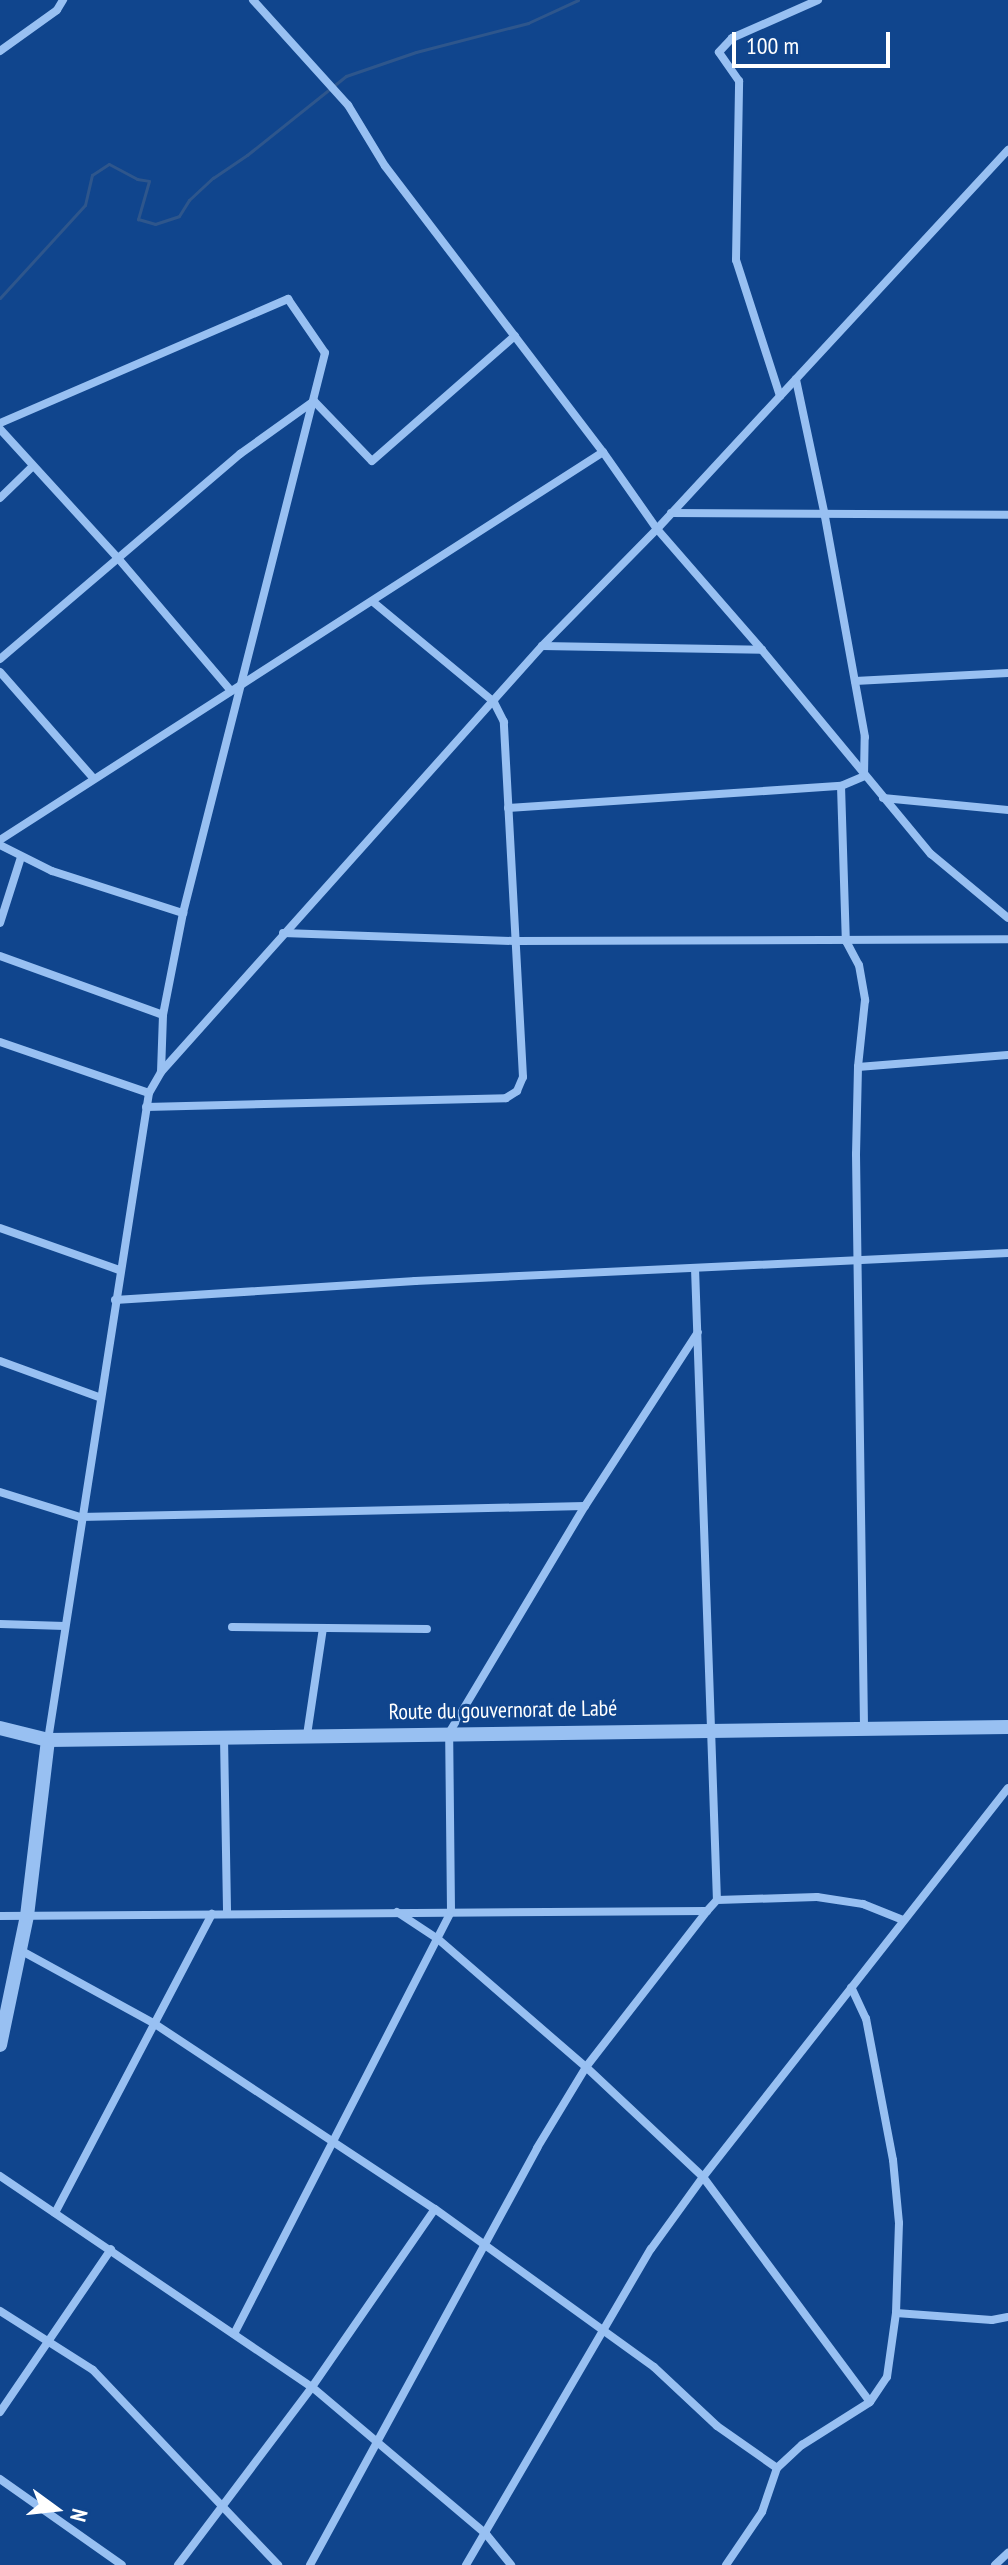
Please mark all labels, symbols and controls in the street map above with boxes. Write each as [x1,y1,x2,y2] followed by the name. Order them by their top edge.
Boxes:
[736,16,894,66] scale bar
[746,30,799,61] text: 100 m
[389,1695,617,1725] street label: Route du gouvernorat de Labé
[16,2469,96,2549] north arrow
[64,2506,94,2525] text: N

